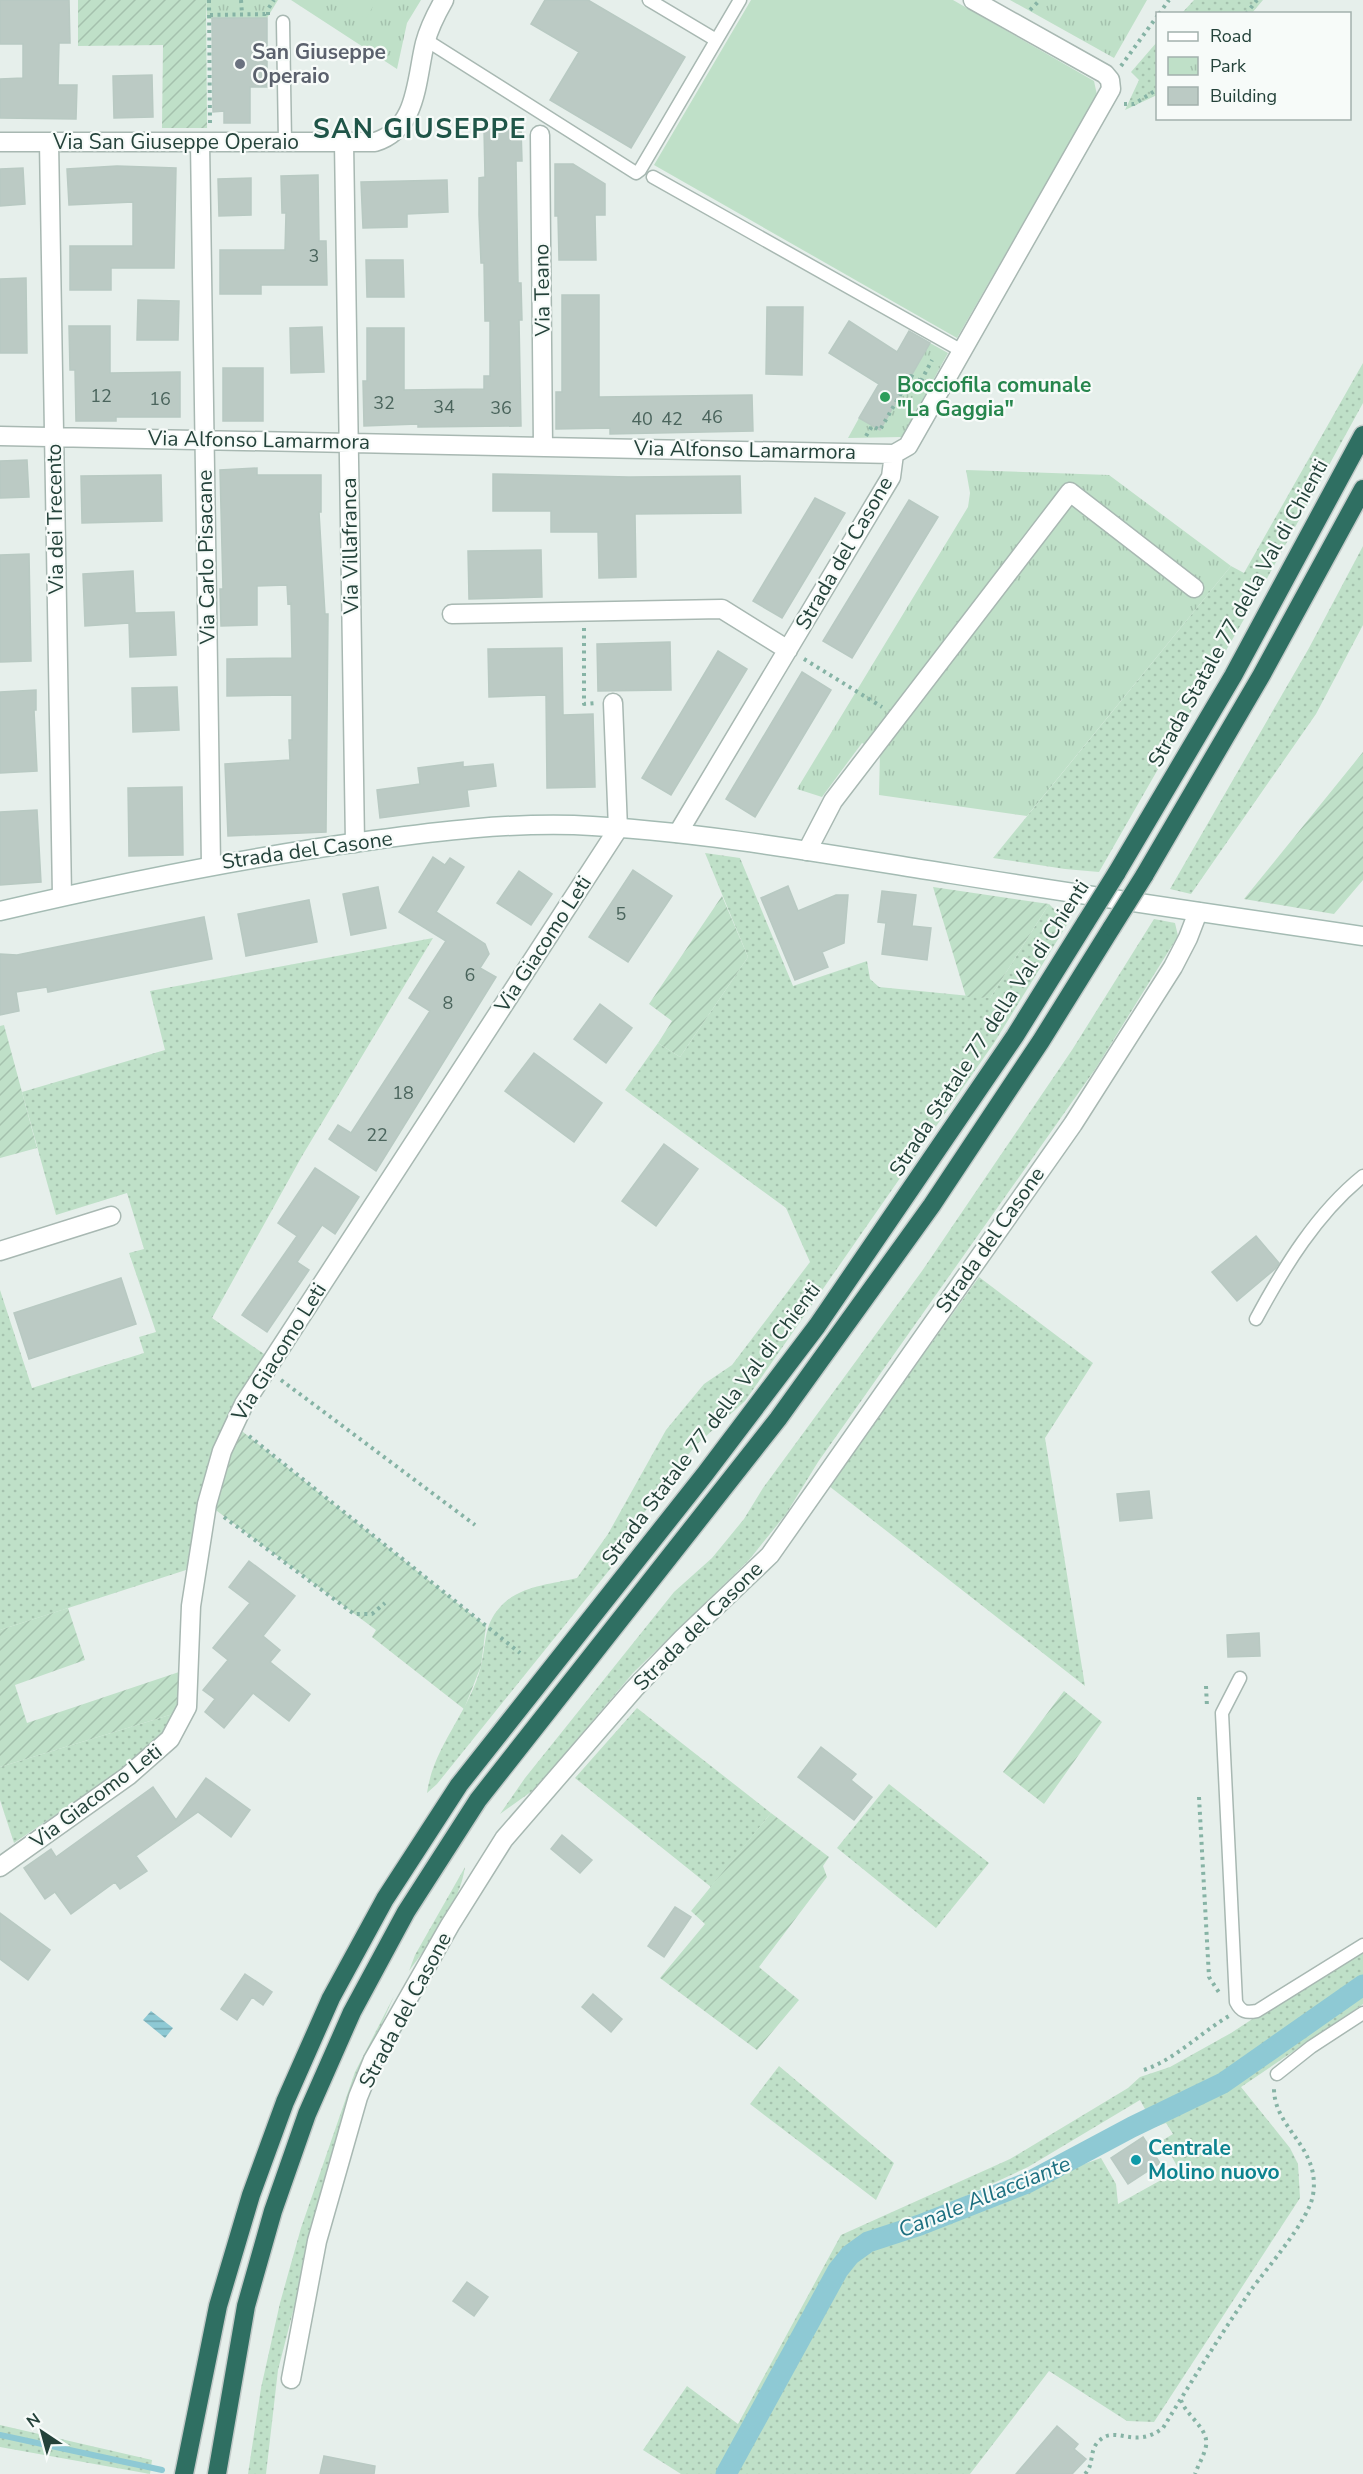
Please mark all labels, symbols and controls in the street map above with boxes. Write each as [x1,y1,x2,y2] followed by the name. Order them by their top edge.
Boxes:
[1156,12,1351,120] legend
[1210,24,1252,48] text: Road
[252,38,386,90] place label: San Giuseppe Operaio
[1210,54,1247,78] text: Park
[233,57,247,71] marker: San Giuseppe Operaio
[1210,84,1277,108] text: Building
[313,111,527,148] district label: SAN GIUSEPPE
[52,128,299,156] street label: Via San Giuseppe Operaio
[527,243,557,338] street label: Via Teano
[309,244,319,268] house number: 3
[897,371,1091,423] place label: Bocciofila comunale "La Gaggia"
[90,384,112,408] house number: 12
[149,387,171,411] house number: 16
[878,390,892,404] marker: Bocciofila comunale "La Gaggia"
[373,391,395,415] house number: 32
[433,395,455,419] house number: 34
[490,396,512,420] house number: 36
[701,405,723,429] house number: 46
[631,407,653,431] house number: 40
[661,407,683,431] house number: 42
[147,424,370,456] street label: Via Alfonso Lamarmora
[633,434,856,466] street label: Via Alfonso Lamarmora
[40,443,70,596] street label: Via dei Trecento
[1141,454,1335,772] street label: Strada Statale 77 della Val di Chienti
[190,469,222,646] street label: Via Carlo Pisacane
[789,471,899,635] street label: Strada del Casone
[335,477,365,616] street label: Via Villafranca
[220,824,394,876] street label: Strada del Casone
[488,870,598,1019] street label: Via Giacomo Leti
[883,875,1095,1181] street label: Strada Statale 77 della Val di Chienti
[616,902,626,926] house number: 5
[465,963,475,987] house number: 6
[443,991,453,1015] house number: 8
[392,1081,414,1105] house number: 18
[366,1123,388,1147] house number: 22
[929,1161,1051,1319] street label: Strada del Casone
[595,1277,827,1571] street label: Strada Statale 77 della Val di Chienti
[225,1278,333,1427] street label: Via Giacomo Leti
[627,1555,769,1697] street label: Strada del Casone
[24,1737,168,1855] street label: Via Giacomo Leti
[352,1927,458,2093] street label: Strada del Casone
[1148,2134,1280,2186] place label: Centrale Molino nuovo
[894,2149,1075,2245] water label: Canale Allacciante
[1129,2153,1143,2167] marker: Centrale Molino nuovo
[12,2402,72,2462] north arrow
[22,2408,45,2433] text: N

